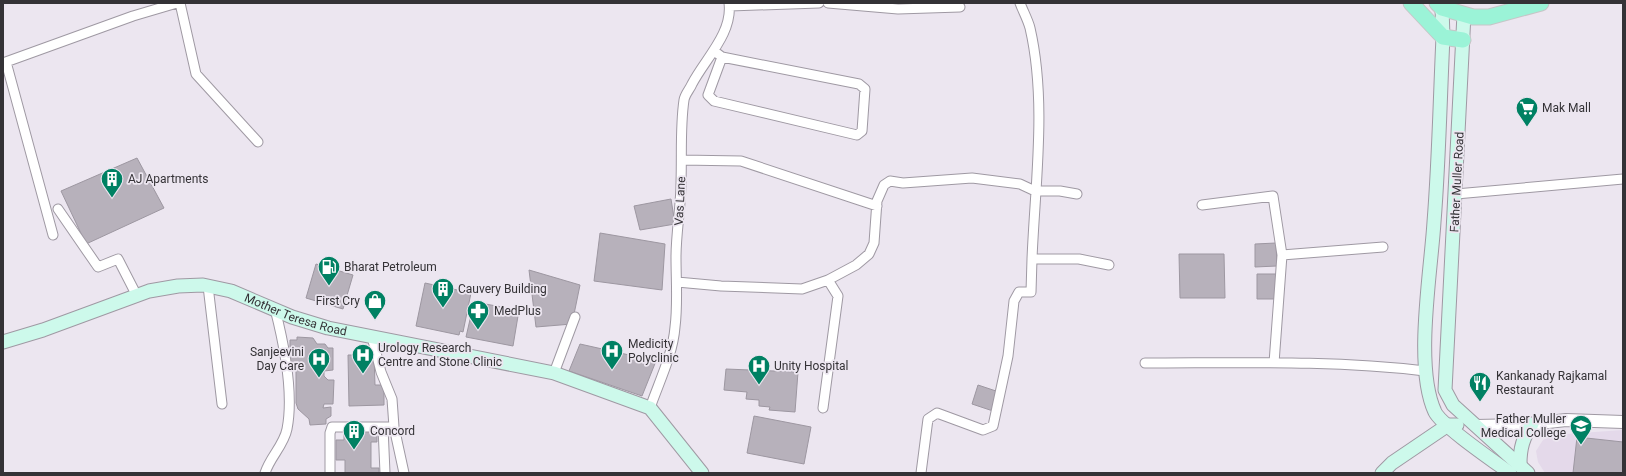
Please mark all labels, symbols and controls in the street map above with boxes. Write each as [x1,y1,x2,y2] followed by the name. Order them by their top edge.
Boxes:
[1514,95,1540,128] supermarket icon: Mak Mall
[1542,101,1591,115] place label: Mak Mall
[1447,131,1467,233] street label: Father Muller Road
[99,166,125,199] building icon: AJ Apartments
[128,172,208,186] place label: AJ Apartments
[672,176,688,226] street label: Vas Lane
[316,254,342,287] fuel station icon: Bharat Petroleum
[344,260,437,274] place label: Bharat Petroleum
[430,276,456,309] building icon: Cauvery Building
[458,282,547,296] place label: Cauvery Building
[362,288,388,321] shop icon: First Cry
[242,291,348,339] street label: Mother Teresa Road
[316,294,360,308] place label: First Cry
[465,298,491,331] pharmacy icon: MedPlus
[494,304,541,318] place label: MedPlus
[628,337,679,365] place label: Medicity Polyclinic
[599,338,625,371] hospital icon: Medicity Polyclinic
[378,341,502,369] place label: Urology Research Centre and Stone Clinic
[350,342,376,375] hospital icon: Urology Research Centre and Stone Clinic
[250,345,304,373] place label: Sanjeevini Day Care
[306,346,332,379] hospital icon: Sanjeevini Day Care
[746,353,772,386] hospital icon: Unity Hospital
[774,359,849,373] place label: Unity Hospital
[1496,369,1607,397] place label: Kankanady Rajkamal Restaurant
[1467,370,1493,403] restaurant icon: Kankanady Rajkamal Restaurant
[1481,412,1566,440] place label: Father Muller Medical College
[1568,413,1594,446] school or university icon: Father Muller Medical College
[341,418,367,451] building icon: Concord
[370,424,415,438] place label: Concord

